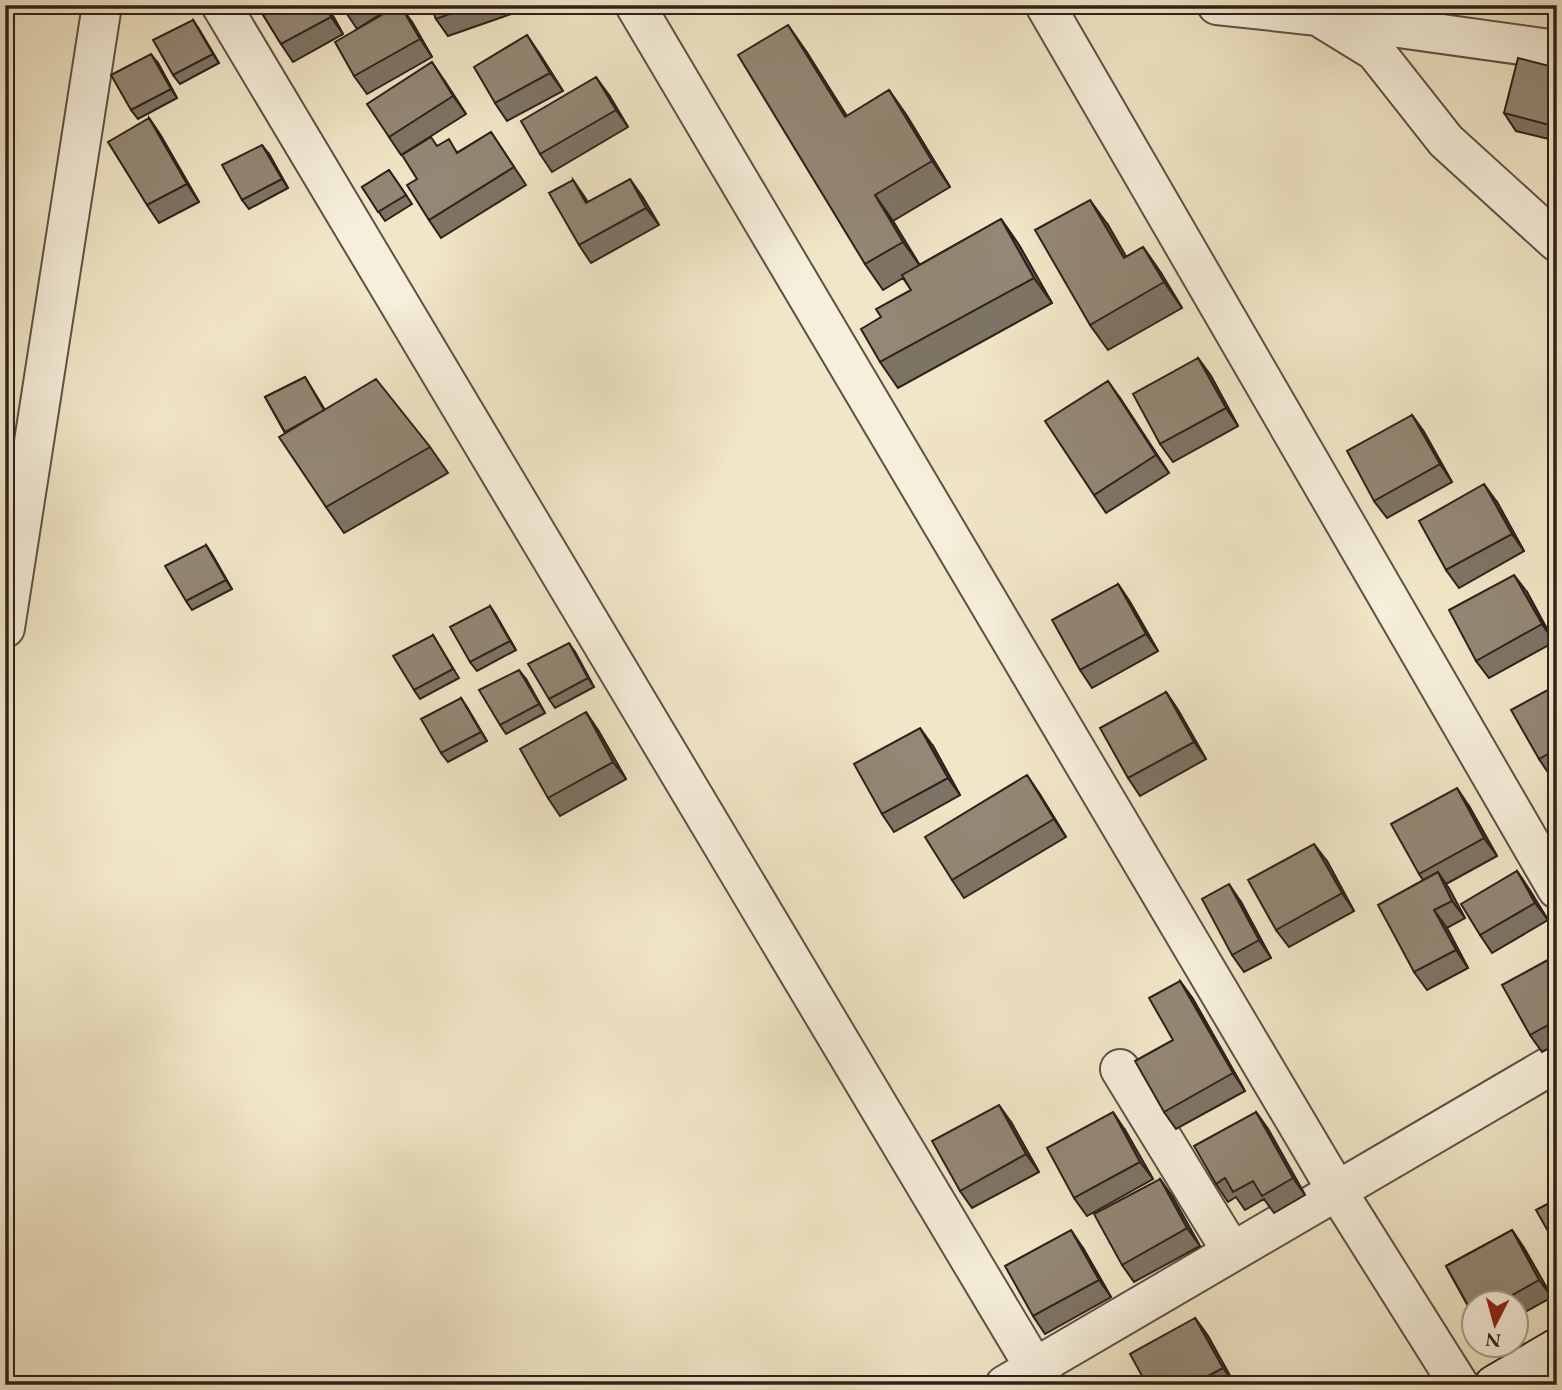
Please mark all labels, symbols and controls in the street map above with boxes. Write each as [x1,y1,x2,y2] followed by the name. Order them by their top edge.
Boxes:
[1460,1288,1530,1358] north arrow
[1484,1327,1502,1354] text: N

